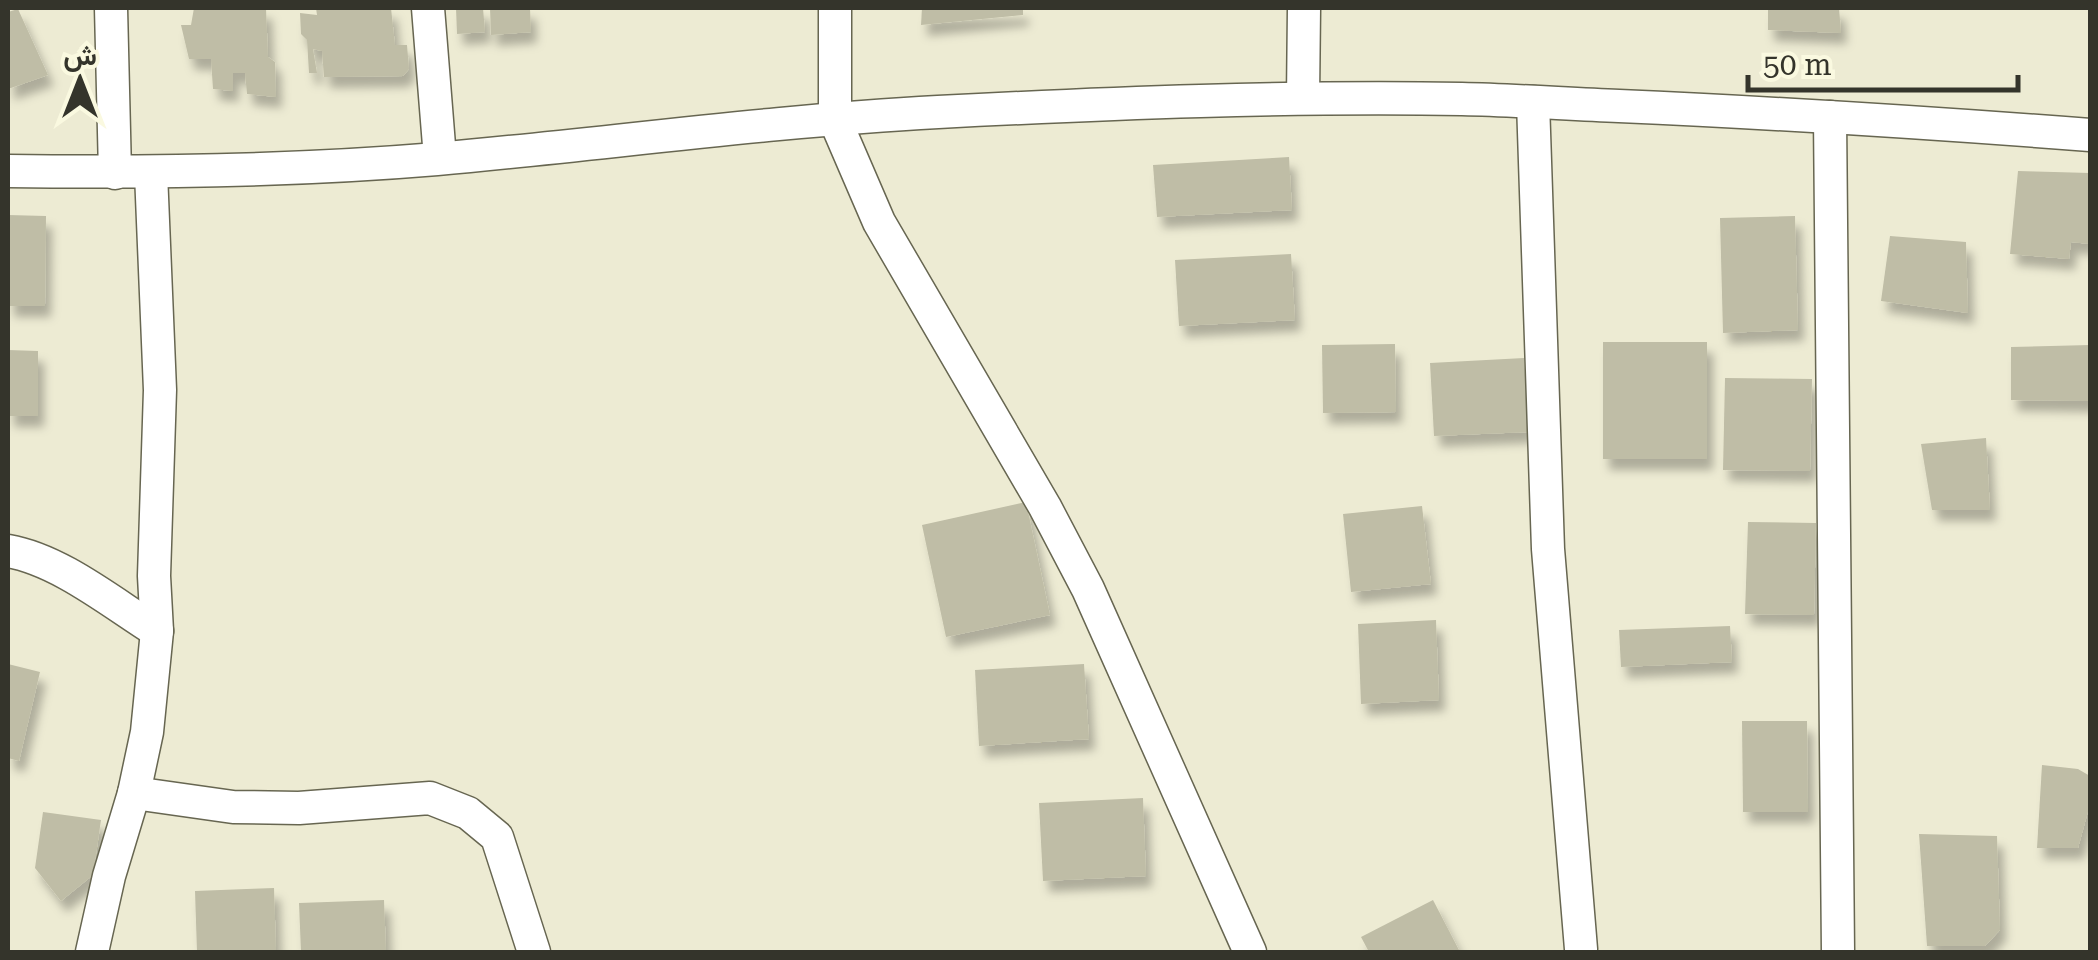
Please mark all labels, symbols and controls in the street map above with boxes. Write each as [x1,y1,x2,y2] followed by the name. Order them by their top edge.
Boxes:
[30,30,130,130] north arrow
[1748,30,2018,92] scale bar
[63,39,97,72] text: ش
[1763,47,1832,82] text: 50 m

